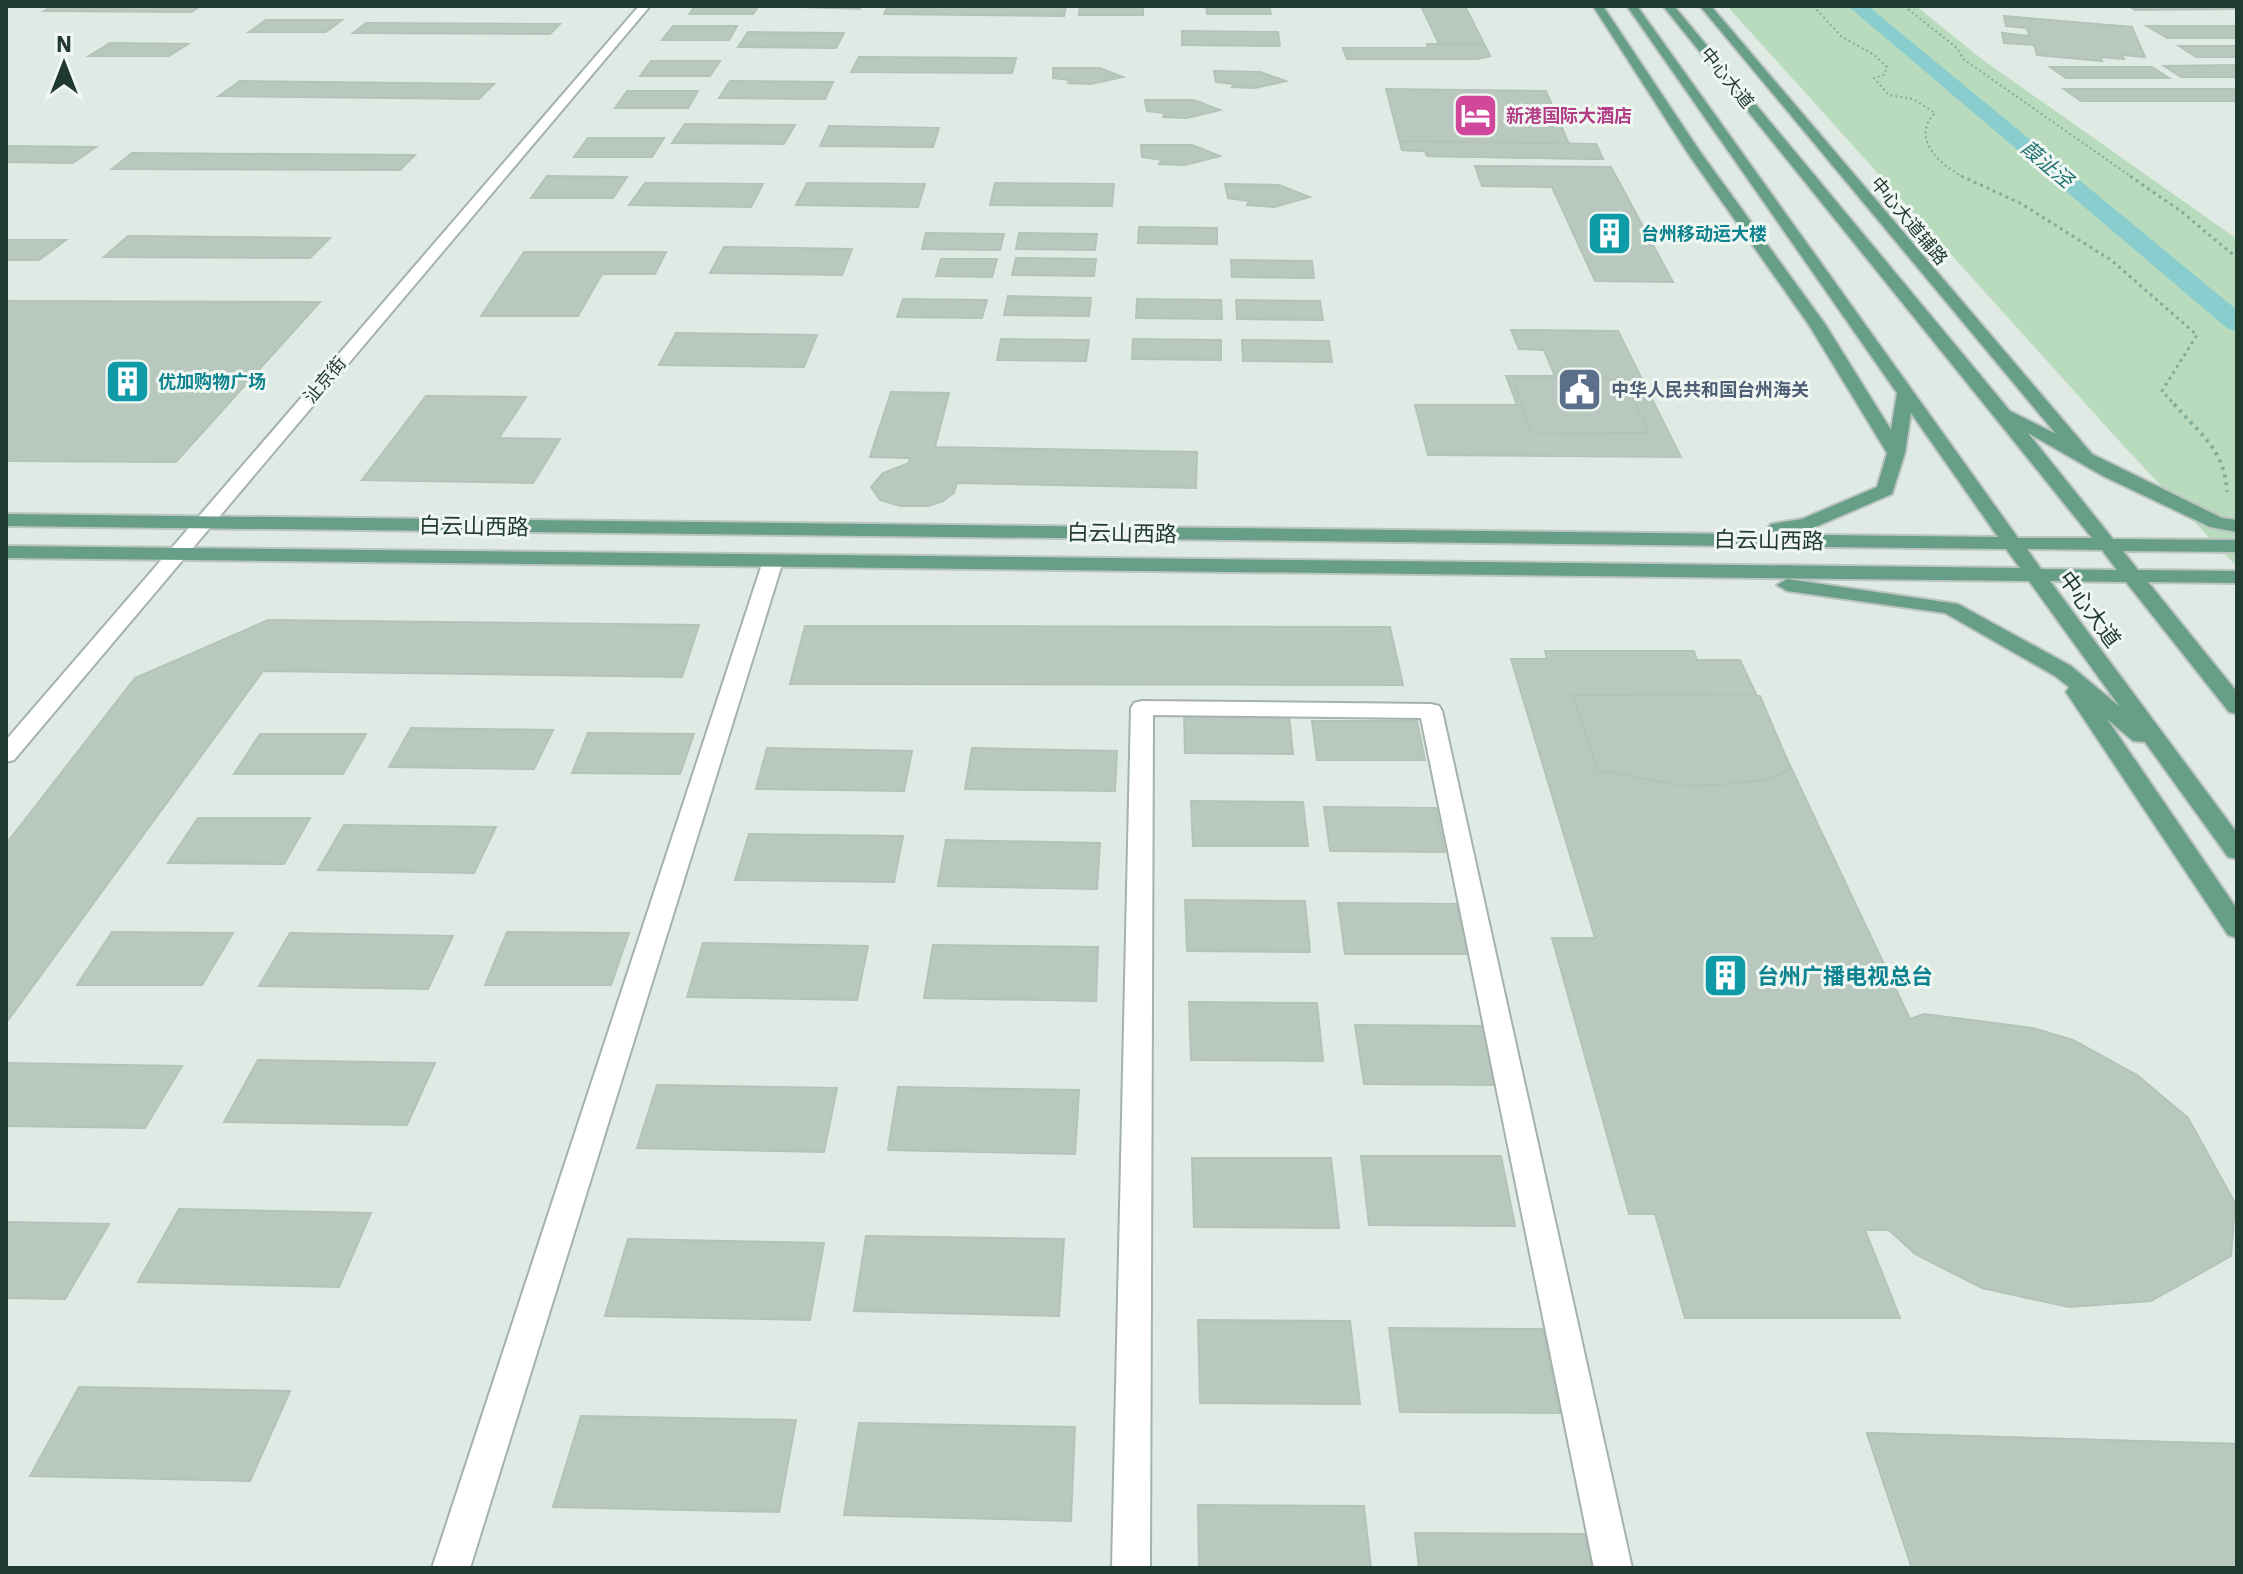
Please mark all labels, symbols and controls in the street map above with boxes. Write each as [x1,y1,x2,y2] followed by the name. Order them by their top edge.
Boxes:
[24,24,104,104] north arrow
[56,29,72,58] text: N
[1696,42,1759,113] street label: 中心大道
[1451,92,1499,140] hotel icon: 新港国际大酒店
[1506,104,1632,127] place label: 新港国际大酒店
[2016,134,2081,195] water label: 葭沚泾
[1866,172,1953,269] street label: 中心大道辅路
[1586,210,1634,258] building icon: 台州移动运大楼
[1641,222,1767,245] place label: 台州移动运大楼
[298,352,351,408] street label: 沚京街
[103,358,151,406] building icon: 优加购物广场
[1556,366,1604,414] public building icon: 中华人民共和国台州海关
[158,370,266,393] place label: 优加购物广场
[1611,378,1809,401] place label: 中华人民共和国台州海关
[419,510,529,541] street label: 白云山西路
[1067,517,1177,548] street label: 白云山西路
[1714,524,1824,555] street label: 白云山西路
[2053,565,2128,653] street label: 中心大道
[1702,952,1750,1000] building icon: 台州广播电视总台
[1757,961,1933,990] place label: 台州广播电视总台

